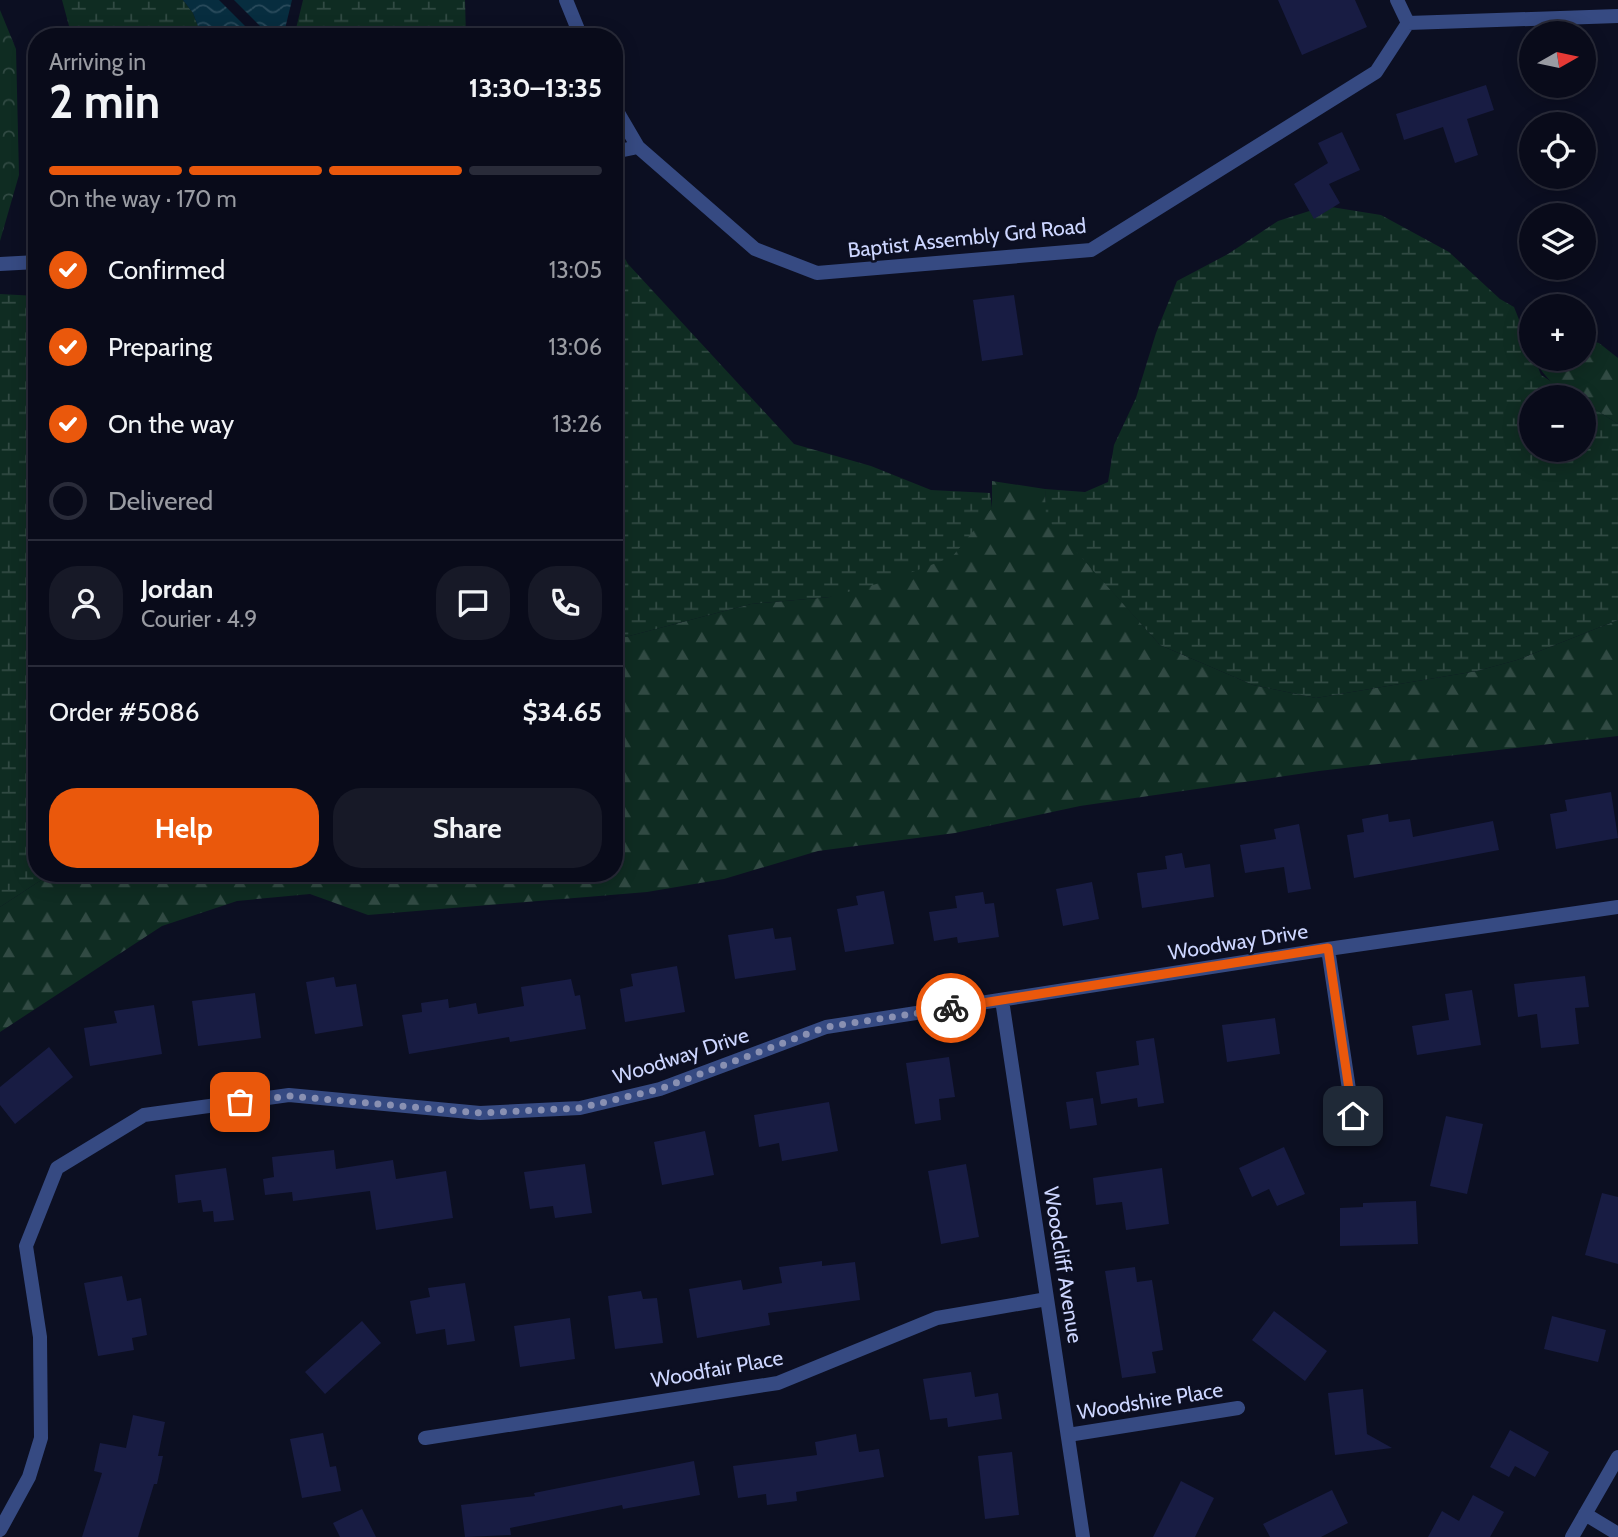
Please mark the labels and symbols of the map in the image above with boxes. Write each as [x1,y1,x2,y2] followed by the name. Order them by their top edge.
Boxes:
[1519,21,1596,98] north arrow
[846,213,1087,262] street label: Baptist Assembly Grd Road
[1166,918,1310,965] street label: Woodway Drive
[916,973,986,1043] courier
[610,1022,752,1089] street label: Woodway Drive
[210,1072,270,1132] pin
[1323,1086,1383,1146] pin
[1039,1185,1088,1345] street label: Woodcliff Avenue
[649,1345,785,1392] street label: Woodfair Place
[1075,1377,1225,1424] street label: Woodshire Place

